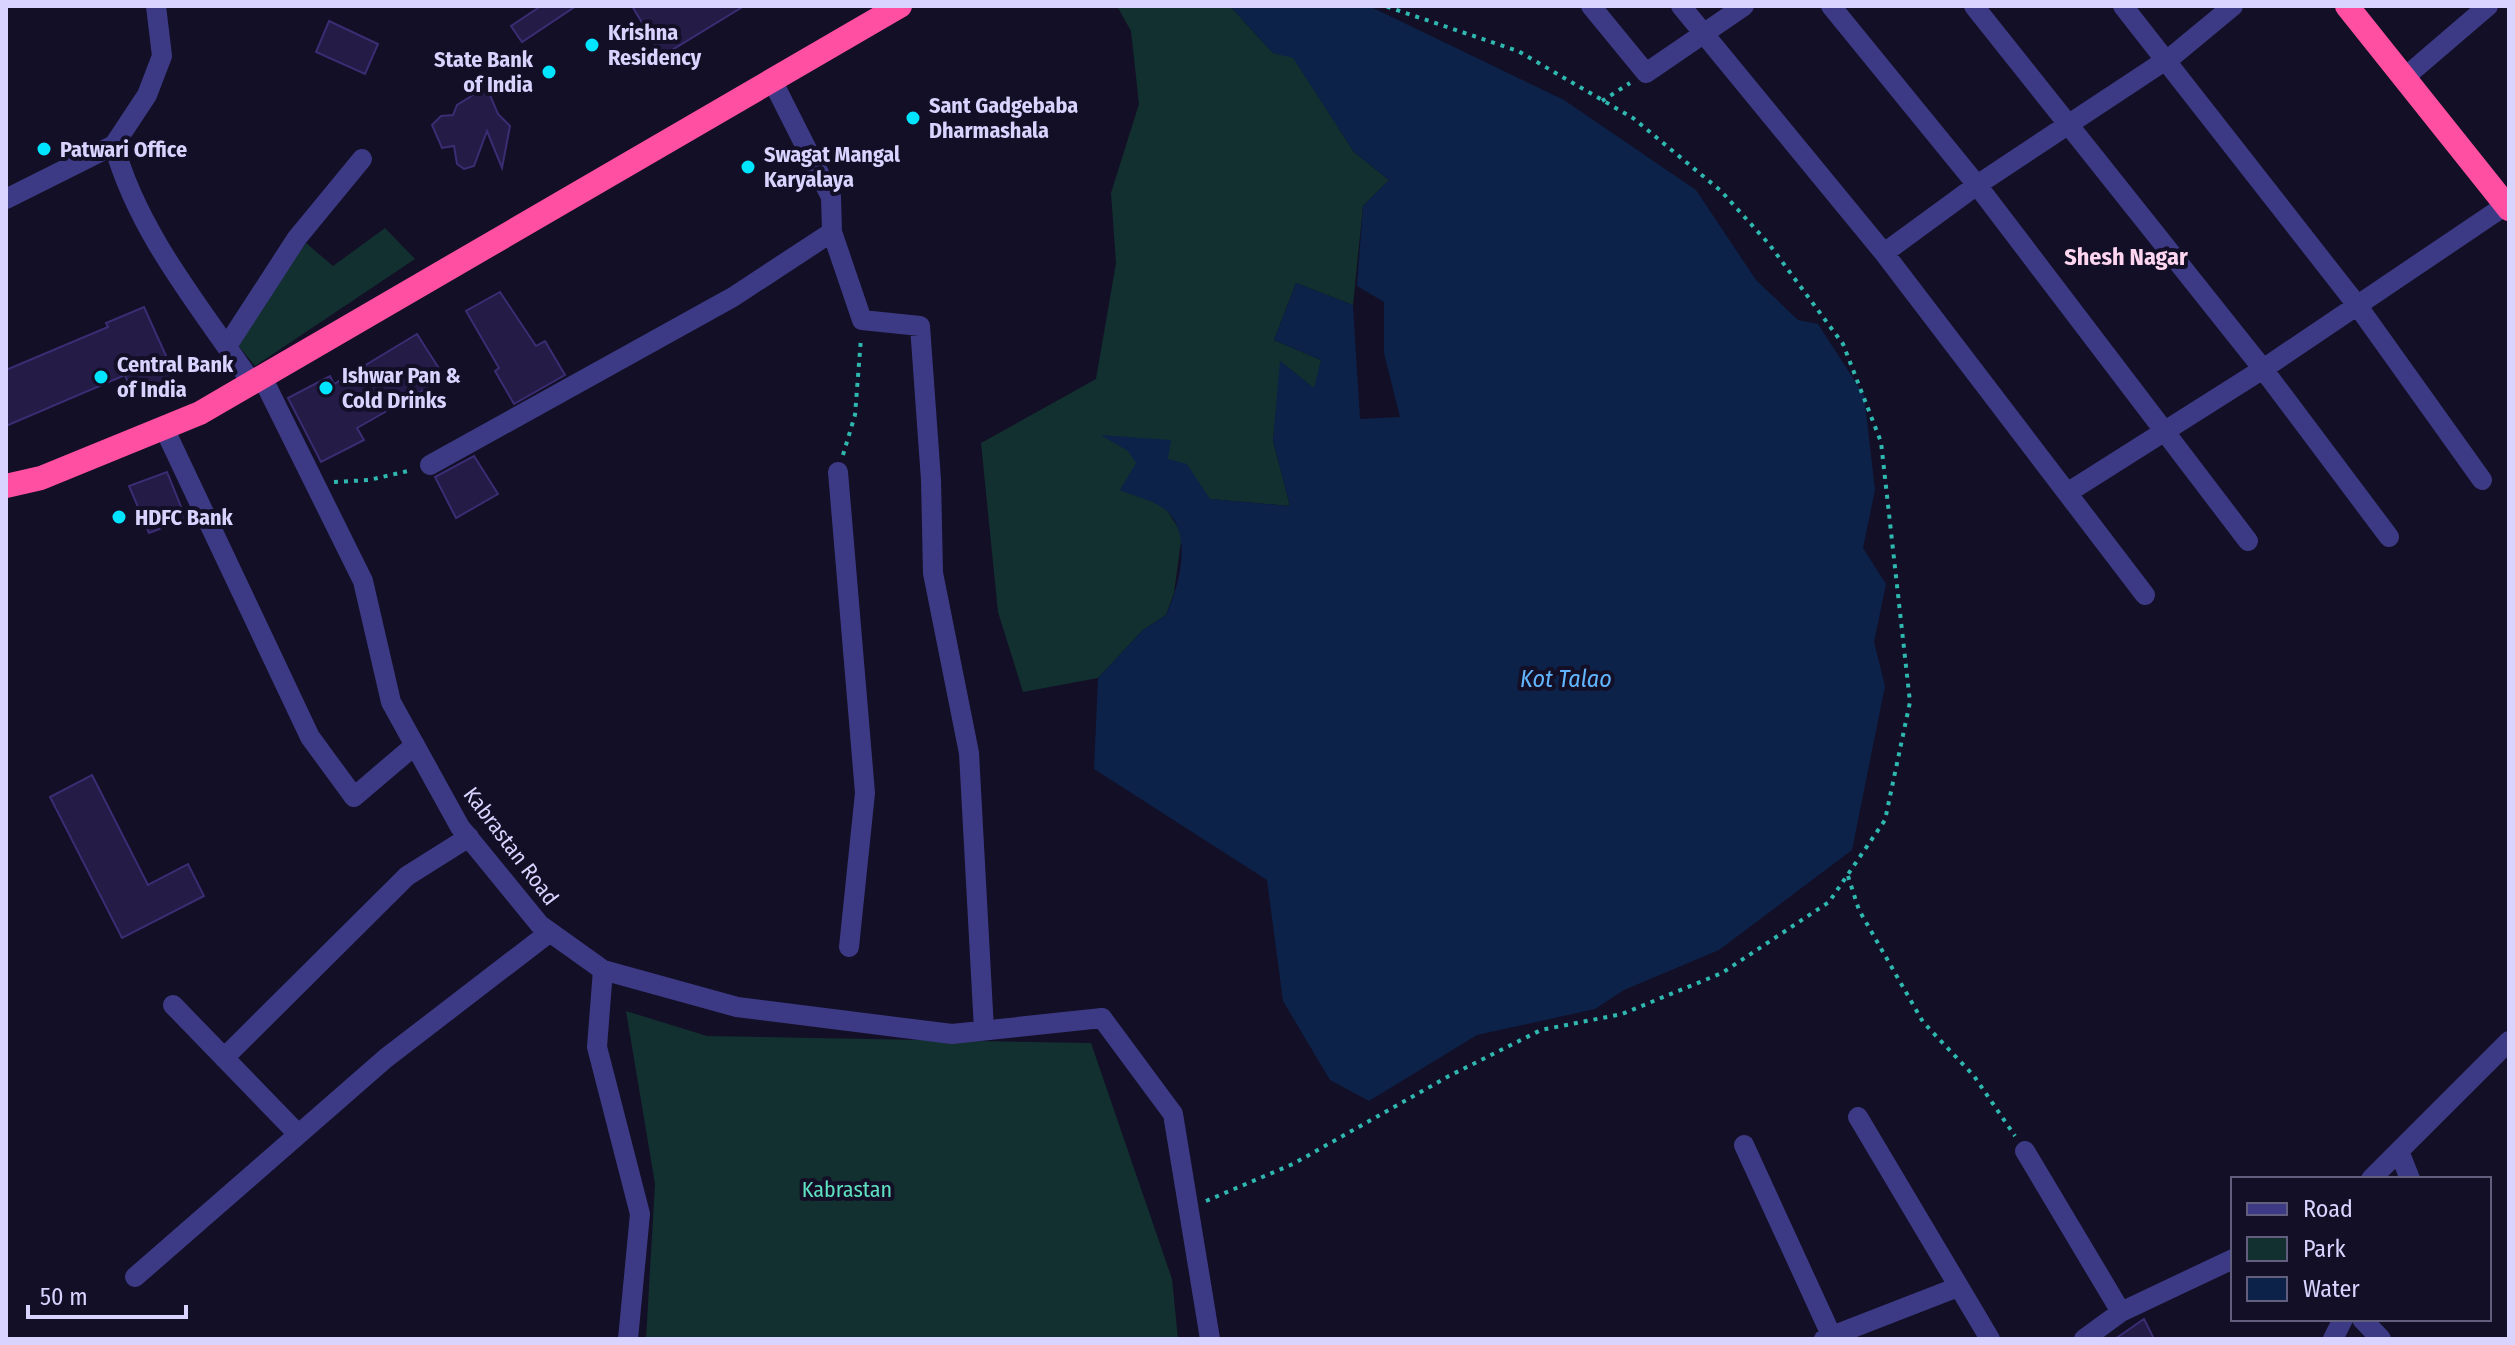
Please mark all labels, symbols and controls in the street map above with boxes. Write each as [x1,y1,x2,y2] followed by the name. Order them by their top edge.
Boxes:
[608,19,702,71] place label: Krishna Residency
[583,36,601,54] marker: Krishna Residency
[434,46,534,98] place label: State Bank of India
[540,63,558,81] marker: State Bank of India
[929,92,1078,144] place label: Sant Gadgebaba Dharmashala
[904,109,922,127] marker: Sant Gadgebaba Dharmashala
[60,136,187,163] place label: Patwari Office
[35,140,53,158] marker: Patwari Office
[764,141,901,193] place label: Swagat Mangal Karyalaya
[739,158,757,176] marker: Swagat Mangal Karyalaya
[2064,243,2188,271] district label: Shesh Nagar
[117,351,234,403] place label: Central Bank of India
[342,362,461,414] place label: Ishwar Pan & Cold Drinks
[92,368,110,386] marker: Central Bank of India
[317,379,335,397] marker: Ishwar Pan & Cold Drinks
[135,504,233,531] place label: HDFC Bank
[110,508,128,526] marker: HDFC Bank
[1520,665,1612,693] water label: Kot Talao
[458,781,564,911] street label: Kabrastan Road
[802,1176,892,1203] park label: Kabrastan
[2231,1177,2491,1321] legend
[2303,1195,2353,1223] text: Road
[2303,1235,2346,1263] text: Park
[28,1269,186,1319] scale bar
[2303,1275,2360,1303] text: Water
[40,1283,88,1311] text: 50 m

